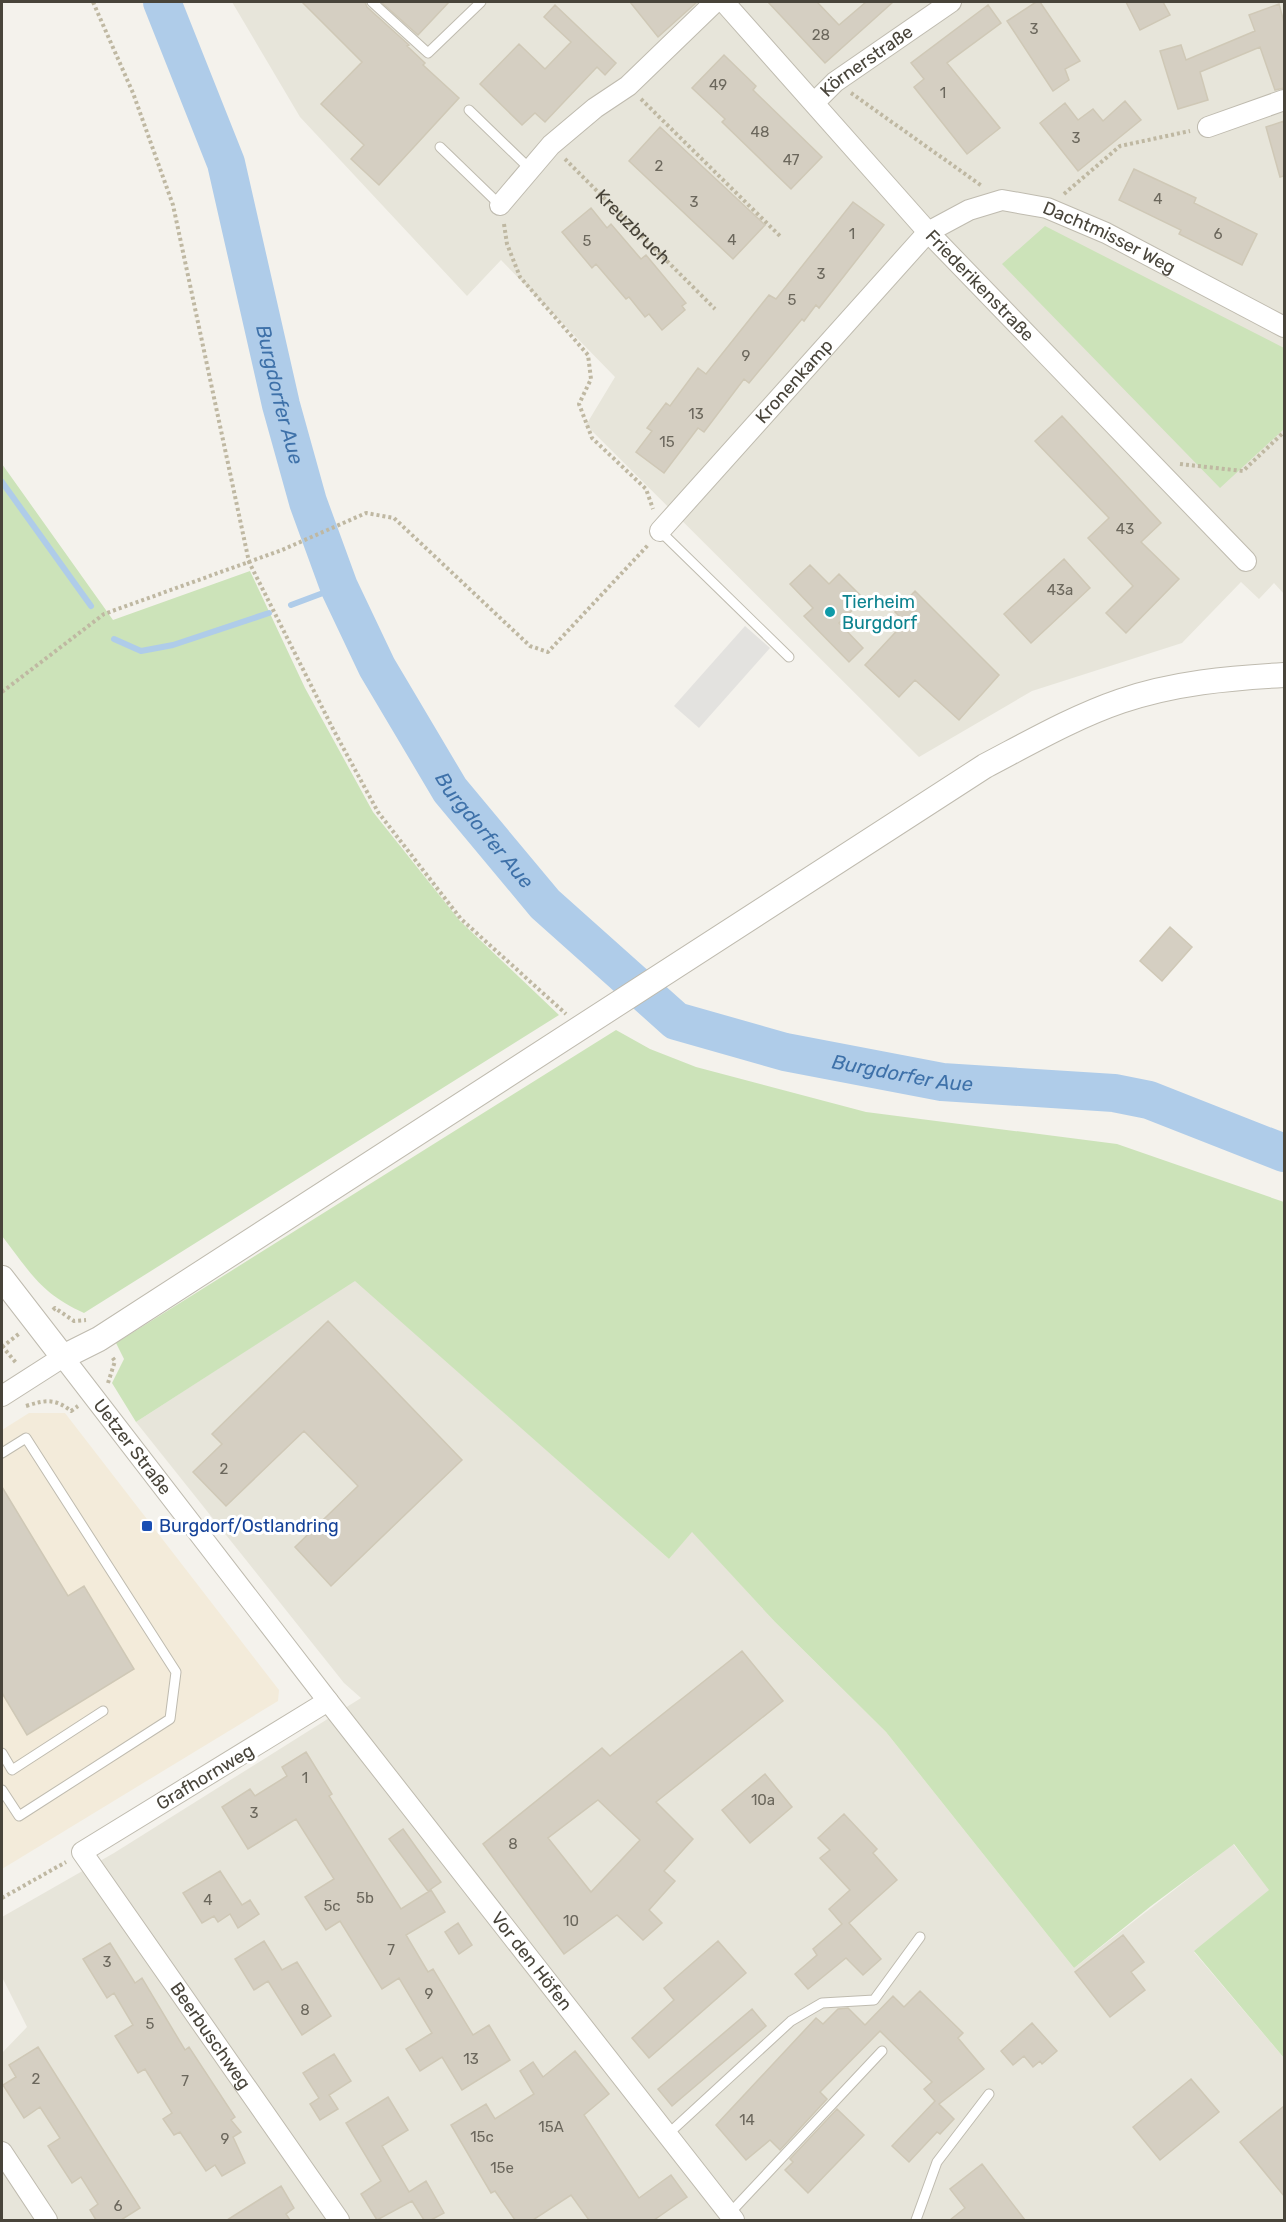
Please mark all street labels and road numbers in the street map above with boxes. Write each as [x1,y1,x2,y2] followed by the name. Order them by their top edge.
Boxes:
[815,21,917,102] street label: Körnerstraße
[591,185,675,269] street label: Kreuzbruch
[1040,197,1179,279] street label: Dachtmisser Weg
[921,225,1039,346] street label: Friederikenstraße
[751,335,838,428] street label: Kronenkamp
[88,1395,176,1499] street label: Uetzer Straße
[152,1739,258,1815] street label: Grafhornweg
[486,1908,577,2015] street label: Vor den Höfen
[165,1978,255,2094] street label: Beerbuschweg

